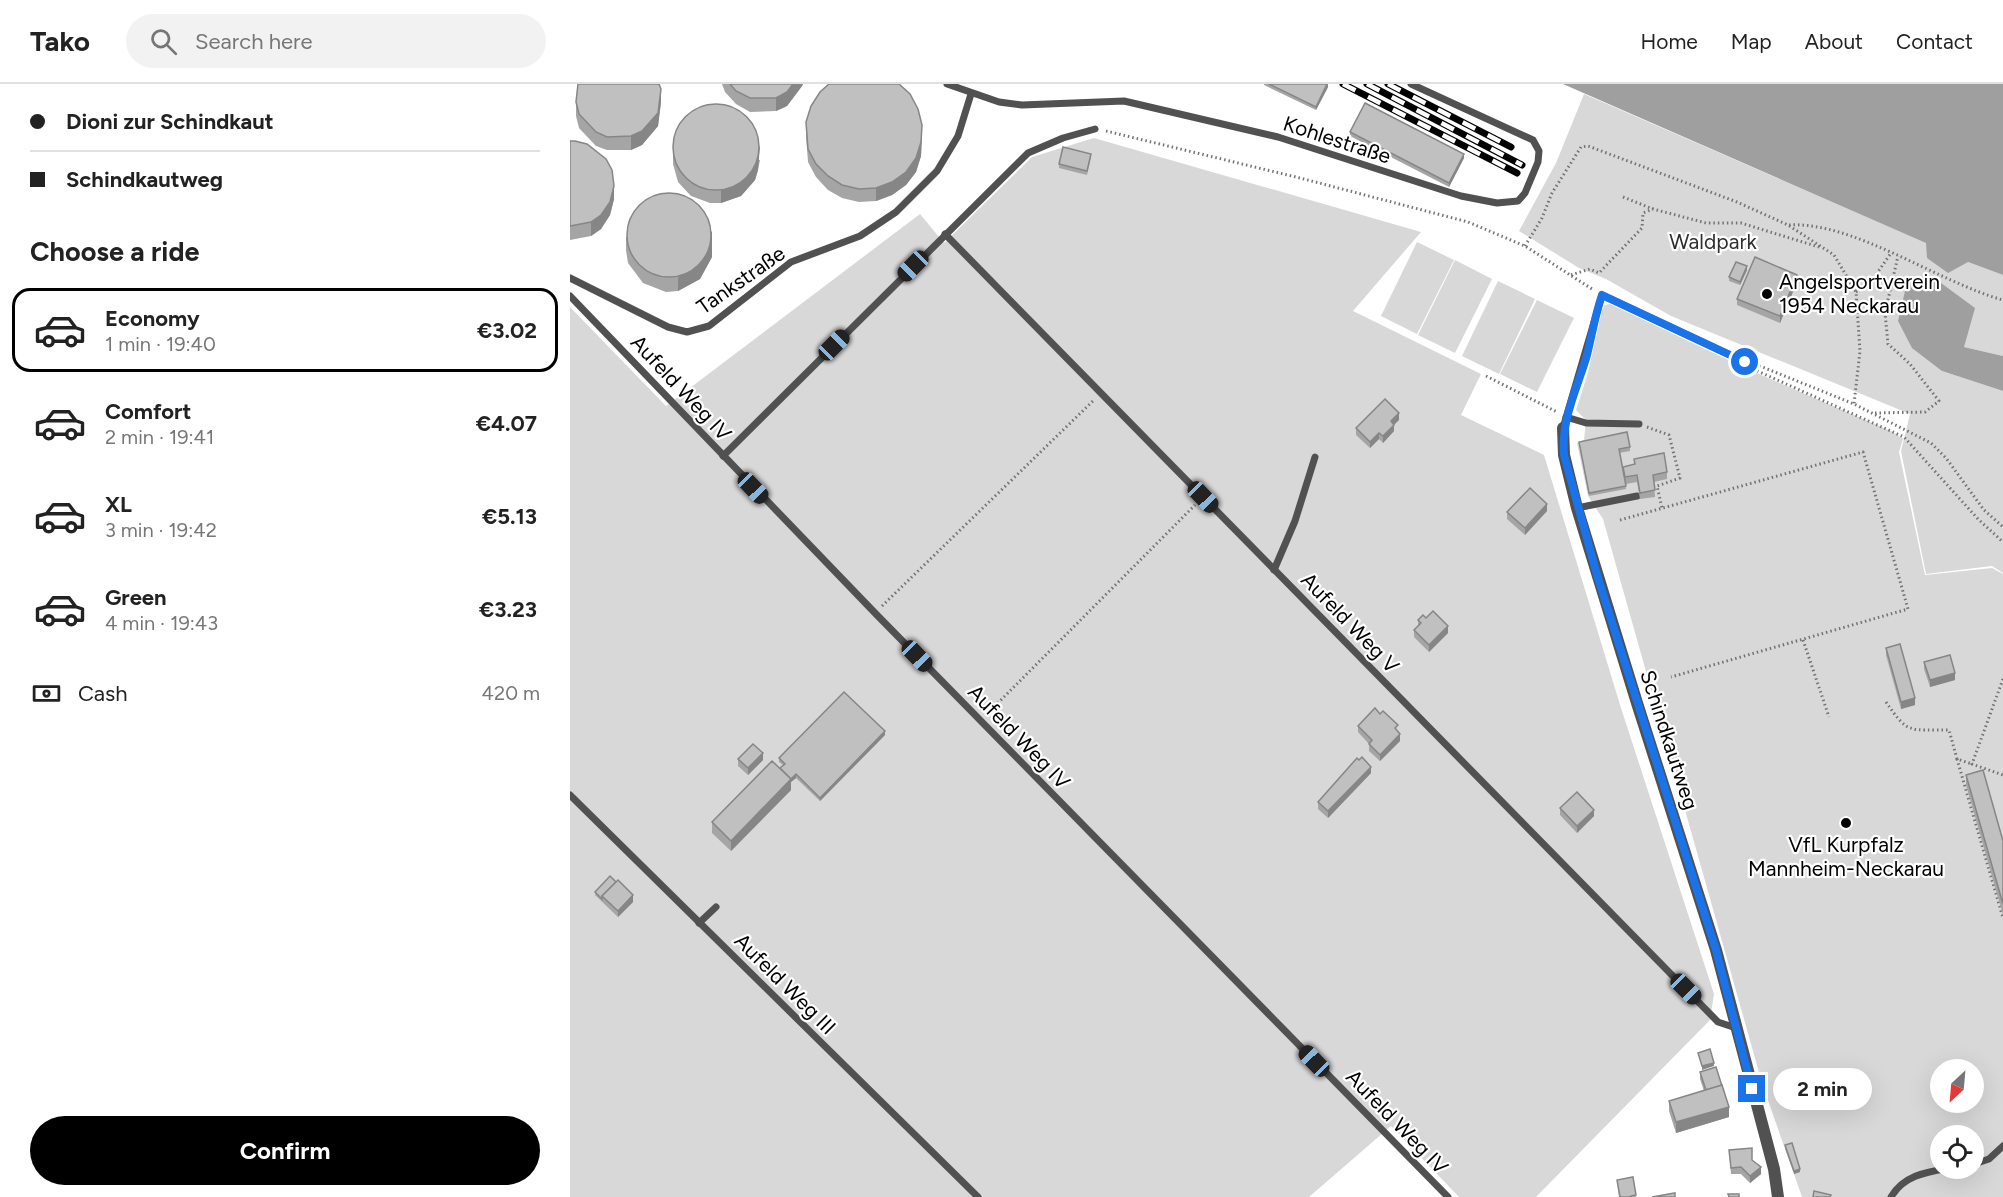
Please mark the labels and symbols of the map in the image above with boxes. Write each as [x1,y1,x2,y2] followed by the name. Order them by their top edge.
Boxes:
[1280,110,1394,169] street label: Kohlestraße
[1669,229,1757,254] park label: Waldpark
[692,240,790,319] street label: Tankstraße
[894,247,932,285] car
[1779,269,1940,318] place label: Angelsportverein 1954 Neckarau
[1760,287,1774,301] marker: Angelsportverein 1954 Neckarau
[815,326,853,364] car
[626,329,737,446] street label: Aufeld Weg IV
[1731,348,1758,375] route start
[734,469,772,507] car
[1184,478,1222,516] car
[1296,567,1405,678] street label: Aufeld Weg V
[898,637,936,675] car
[1635,667,1704,813] street label: Schindkautweg
[963,679,1076,794] street label: Aufeld Weg IV
[1839,816,1853,830] marker: VfL Kurpfalz Mannheim-Neckarau
[1748,832,1944,881] place label: VfL Kurpfalz Mannheim-Neckarau
[730,928,841,1039] street label: Aufeld Weg III
[1667,970,1705,1008] car
[1295,1042,1333,1080] car
[1930,1059,1984,1113] north arrow
[1341,1064,1454,1179] street label: Aufeld Weg IV
[1773,1068,1872,1110] callout: 2 min
[1738,1075,1765,1102] route end

